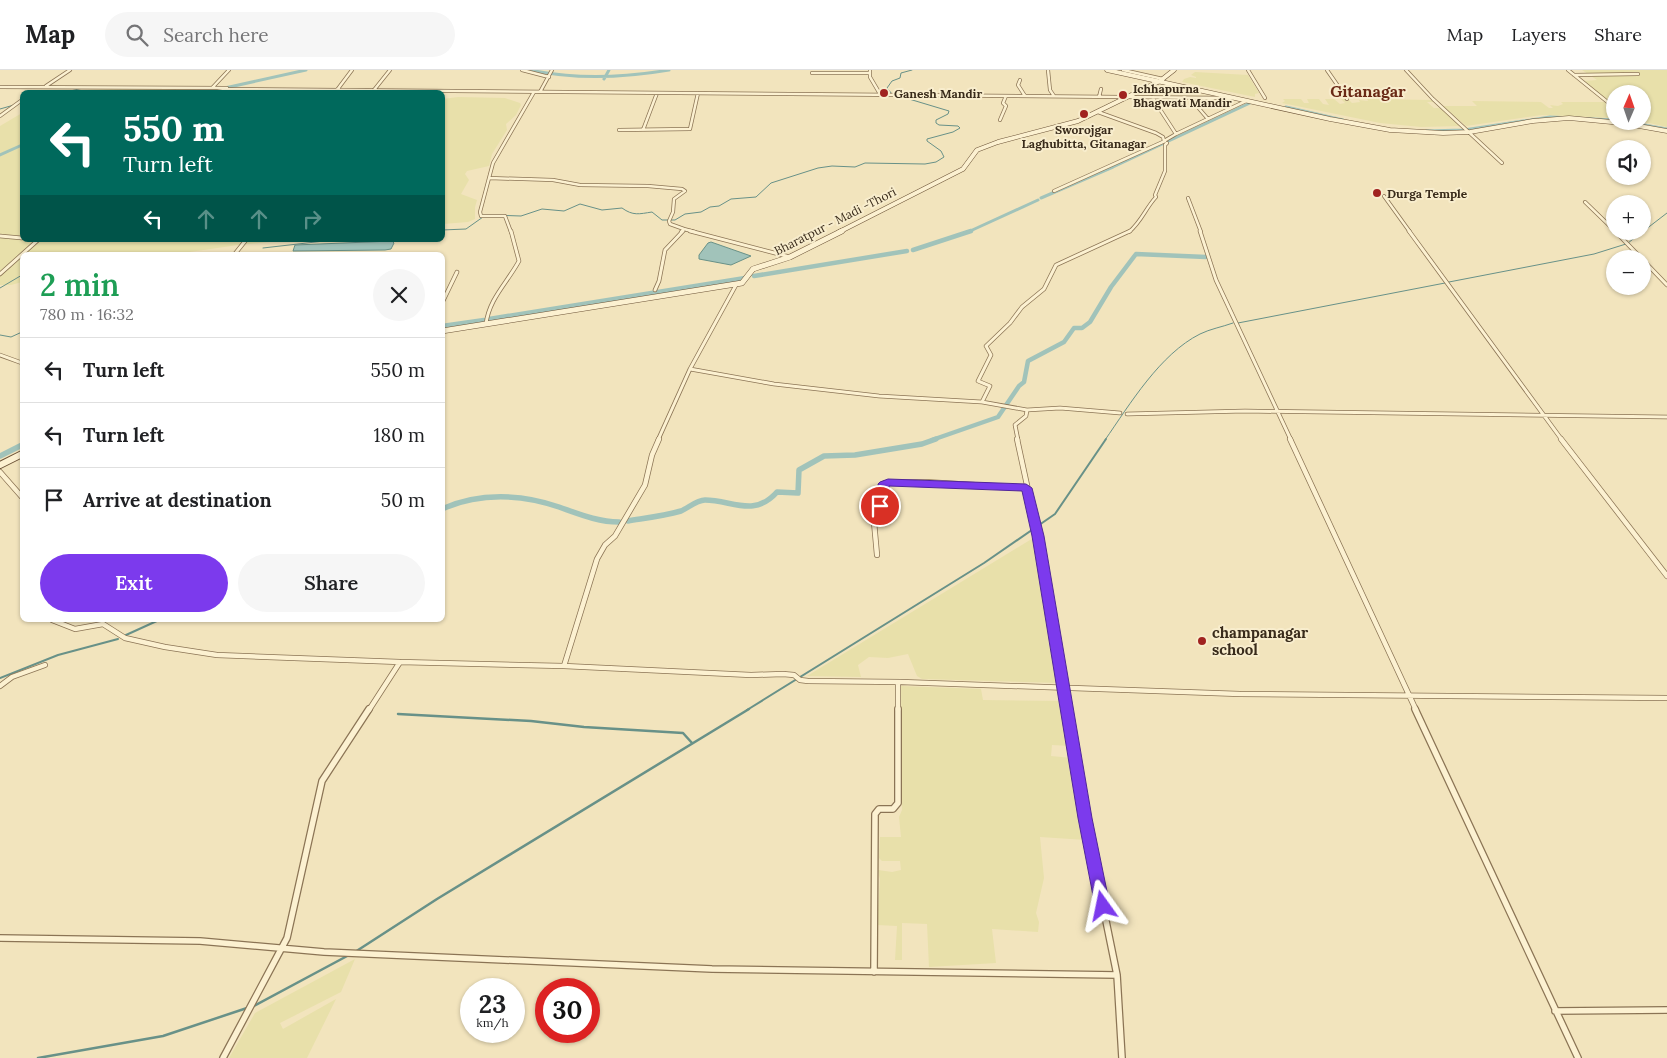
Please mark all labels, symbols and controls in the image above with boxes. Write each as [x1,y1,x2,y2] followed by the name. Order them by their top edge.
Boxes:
[105,12,455,57] search box
[25,19,75,50] text: Map
[123,21,151,49] icon: search
[163,23,269,47] text: Search here
[1447,23,1483,46] text: Map
[1511,23,1566,46] text: Layers
[1594,23,1642,46] text: Share
[1133,81,1232,110] place label: Ichhapurna Bhagwati Mandir
[1330,81,1406,101] district label: Gitanagar
[1606,85,1651,130] north arrow
[1606,85,1651,295] map controls
[894,86,982,101] place label: Ganesh Mandir
[878,87,890,99] marker: Ganesh Mandir
[1117,89,1129,101] marker: Ichhapurna Bhagwati Mandir
[123,106,224,151] text: 550 m
[1078,108,1090,120] marker: Sworojgar Laghubitta, Gitanagar
[40,110,105,175] icon: left
[1022,122,1147,151] place label: Sworojgar Laghubitta, Gitanagar
[1606,140,1651,185] button: sound
[123,150,213,178] text: Turn left
[772,184,898,258] street label: Bharatpur - Madi -Thori
[1387,186,1468,201] place label: Durga Temple
[1371,187,1383,199] marker: Durga Temple
[1606,195,1651,240] button: +
[139,205,167,233] icon: left
[192,205,220,233] icon: ahead
[245,205,273,233] icon: ahead
[298,205,326,233] icon: right
[1606,250,1651,295] button: −
[40,266,119,304] text: 2 min
[373,269,425,321] button: close
[40,304,134,324] text: 780 m · 16:32
[40,356,68,384] icon: left
[83,358,164,382] text: Turn left
[371,358,425,382] text: 550 m
[40,421,68,449] icon: left
[83,423,164,447] text: Turn left
[374,423,425,447] text: 180 m
[859,485,901,527] pin
[40,486,68,514] icon: arrive
[83,488,272,512] text: Arrive at destination
[381,488,425,512] text: 50 m
[866,492,894,520] icon: arrive
[40,554,228,612] button: Exit
[238,554,425,612] button: Share
[1212,623,1309,659] place label: champanagar school
[1196,635,1208,647] marker: champanagar school
[1076,879,1128,931] position arrow
[535,978,600,1043] speed limit sign: 30
[479,988,506,1020] text: 23
[476,1015,509,1030] text: km/h

